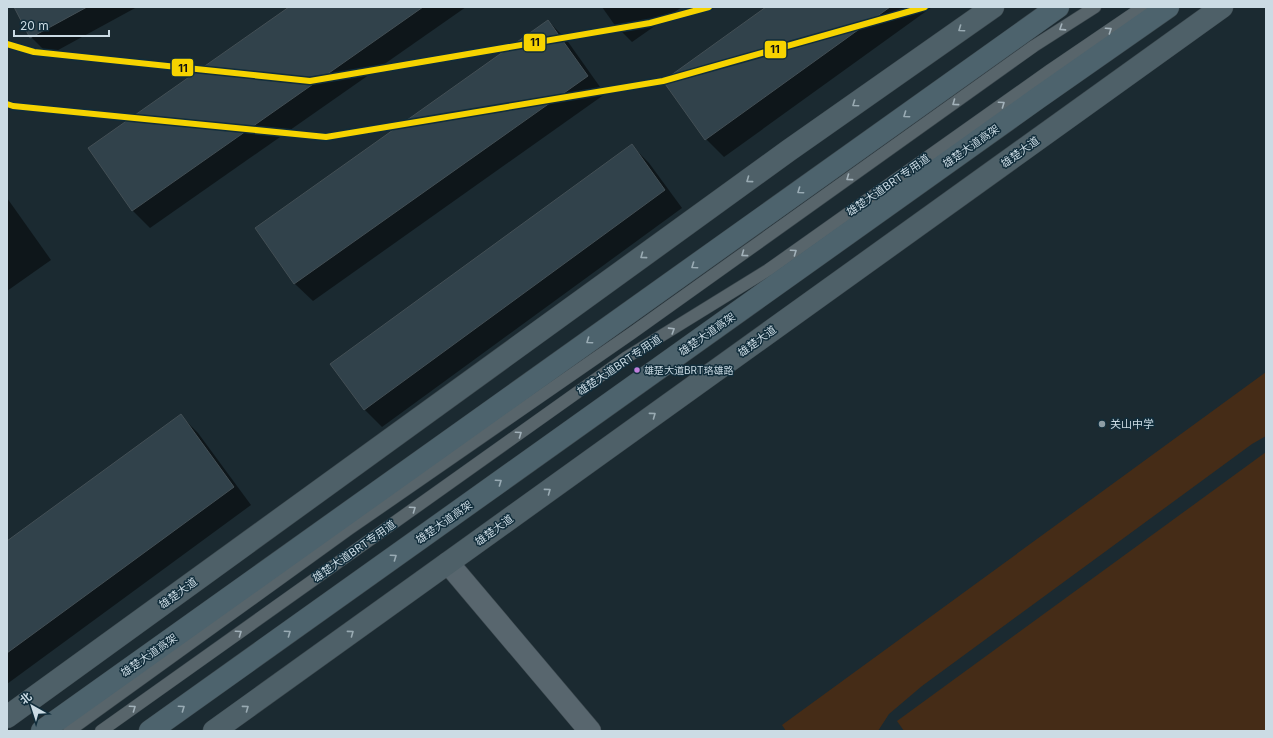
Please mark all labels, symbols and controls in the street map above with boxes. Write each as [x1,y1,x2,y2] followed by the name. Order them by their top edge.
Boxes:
[14,12,109,38] scale bar
[20,18,49,33] text: 20 m
[1059,23,1066,31] one-way arrow
[958,25,965,32] one-way arrow
[1105,27,1112,35] one-way arrow
[523,33,546,52] line badge: 11
[530,35,540,49] text: 11
[764,40,787,59] line badge: 11
[770,42,780,56] text: 11
[171,58,194,77] line badge: 11
[178,61,188,75] text: 11
[953,98,960,105] one-way arrow
[852,99,859,106] one-way arrow
[998,102,1005,109] one-way arrow
[903,110,910,118] one-way arrow
[940,121,1002,171] street label: 雄楚大道高架
[998,133,1042,171] street label: 雄楚大道
[844,151,932,219] street label: 雄楚大道BRT专用道
[847,173,854,180] one-way arrow
[746,175,753,182] one-way arrow
[798,186,805,193] one-way arrow
[741,249,748,256] one-way arrow
[789,250,796,257] one-way arrow
[641,251,648,258] one-way arrow
[692,261,699,268] one-way arrow
[676,309,738,359] street label: 雄楚大道高架
[735,322,779,360] street label: 雄楚大道
[668,327,675,334] one-way arrow
[574,332,664,398] street label: 雄楚大道BRT专用道
[586,337,593,344] one-way arrow
[644,364,733,376] place label: 雄楚大道BRT珞雄路
[632,365,642,375] marker: 雄楚大道BRT珞雄路
[649,412,656,420] one-way arrow
[1110,417,1154,431] place label: 关山中学
[1097,419,1107,429] marker: 关山中学
[515,432,522,439] one-way arrow
[495,480,502,487] one-way arrow
[543,489,550,496] one-way arrow
[413,497,475,547] street label: 雄楚大道高架
[409,507,416,514] one-way arrow
[472,511,516,549] street label: 雄楚大道
[310,517,398,585] street label: 雄楚大道BRT专用道
[389,555,396,562] one-way arrow
[156,574,200,612] street label: 雄楚大道
[118,630,180,680] street label: 雄楚大道高架
[235,630,242,638] one-way arrow
[283,631,290,638] one-way arrow
[347,631,354,638] one-way arrow
[12,686,52,726] north arrow
[17,689,34,707] text: 北
[129,705,136,713] one-way arrow
[178,705,185,713] one-way arrow
[241,706,248,713] one-way arrow

